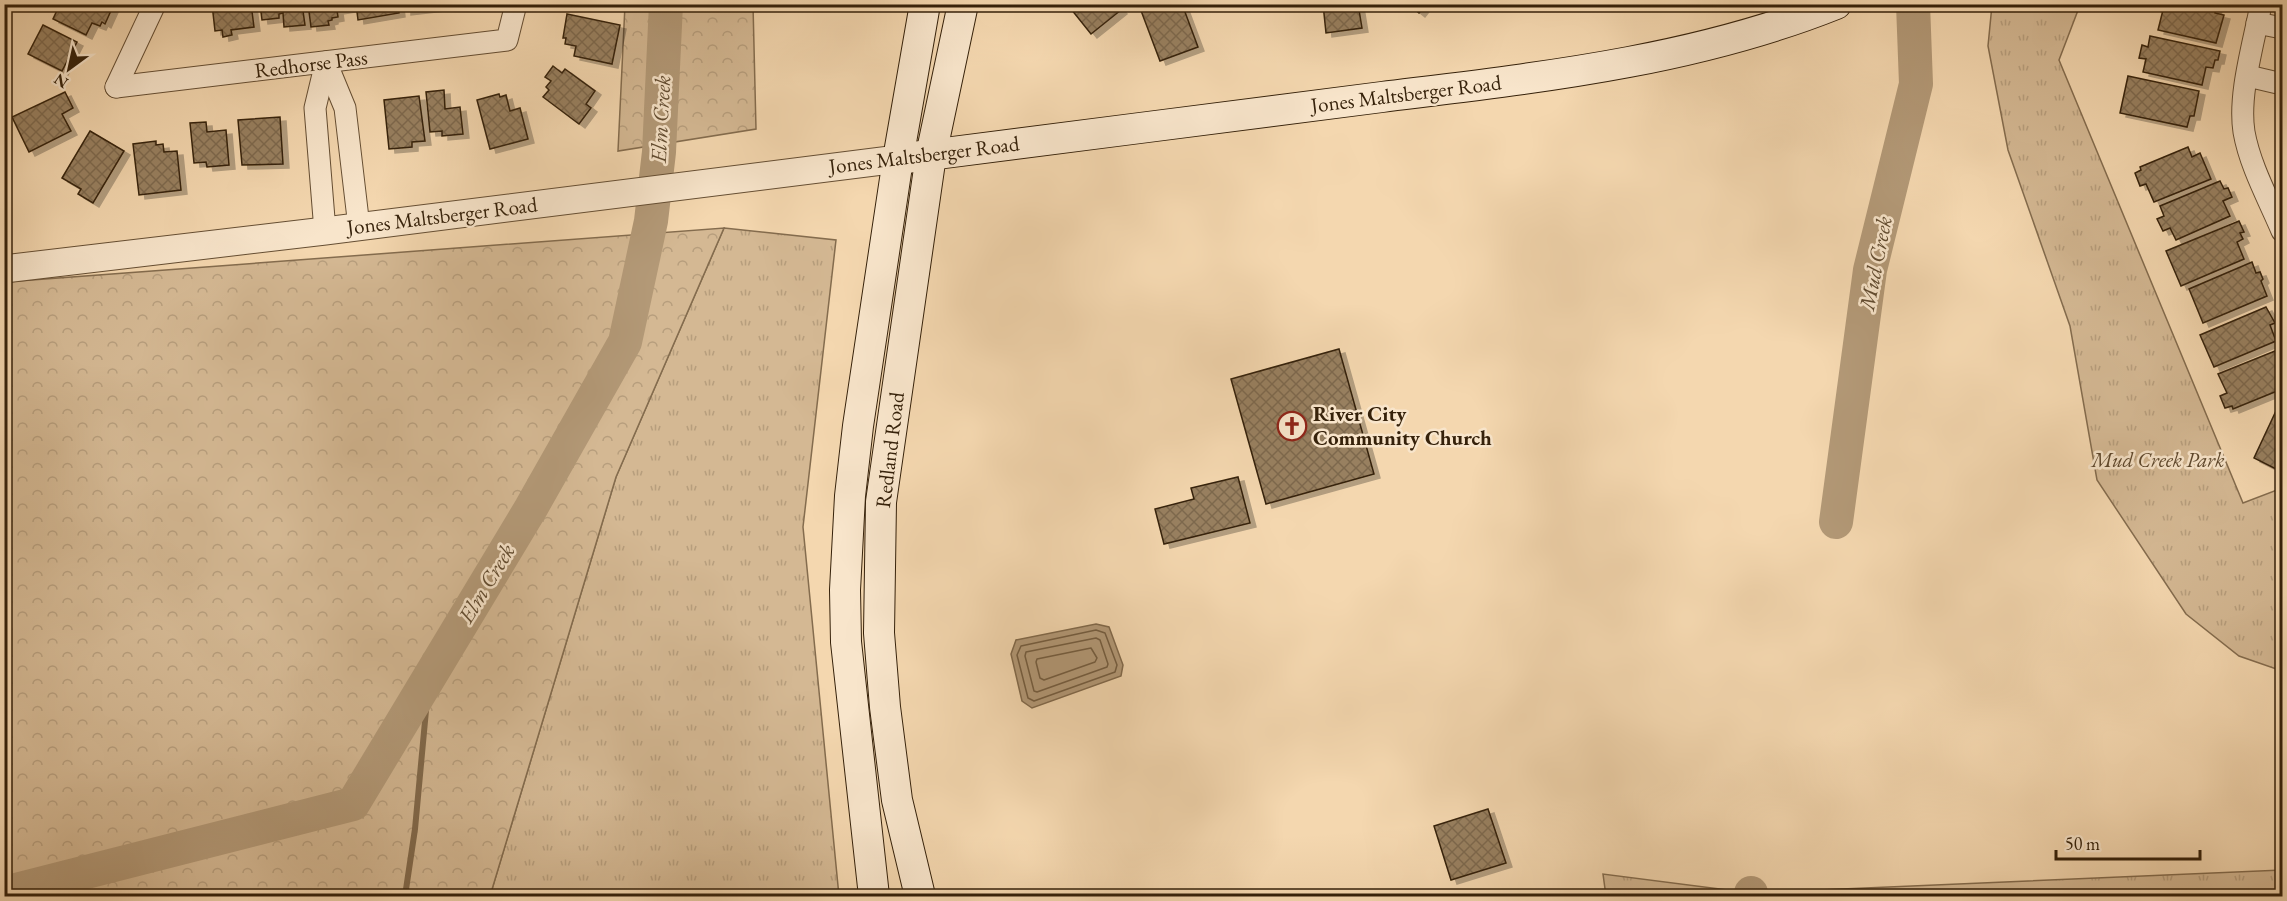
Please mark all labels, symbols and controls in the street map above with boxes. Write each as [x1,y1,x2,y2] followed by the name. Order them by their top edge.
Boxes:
[39,39,99,99] north arrow
[253,43,369,84] street label: Redhorse Pass
[1307,68,1503,119] street label: Jones Maltsberger Road
[50,69,72,93] text: N
[644,75,677,164] water label: Elm Creek
[825,129,1021,180] street label: Jones Maltsberger Road
[343,190,539,241] street label: Jones Maltsberger Road
[1852,214,1899,314] water label: Mud Creek
[869,390,910,510] street label: Redland Road
[1313,400,1492,451] place label: River City Community Church
[1276,410,1308,442] church icon: River City Community Church
[2089,446,2225,473] park label: Mud Creek Park
[451,538,521,629] water label: Elm Creek
[2056,823,2200,861] scale bar
[2065,832,2100,855] text: 50 m

